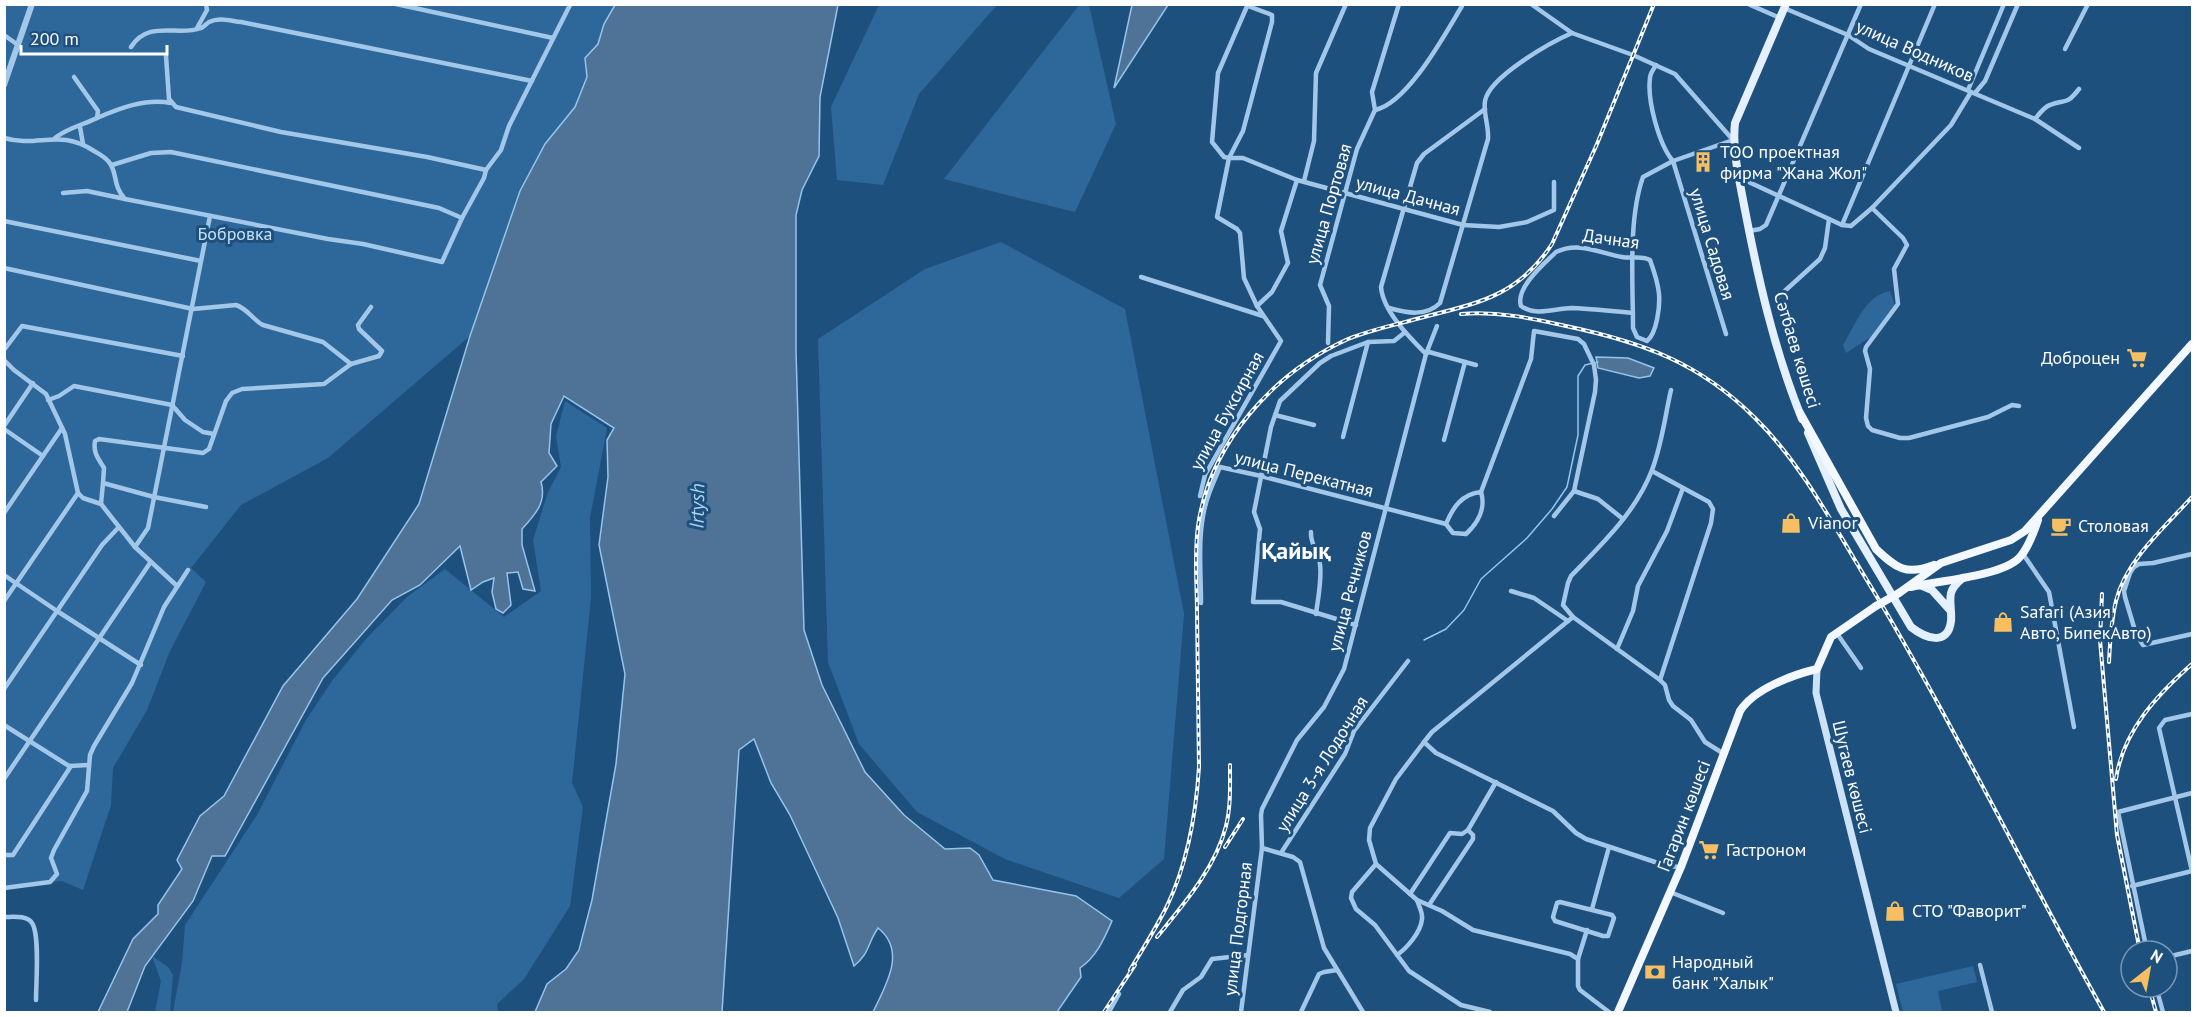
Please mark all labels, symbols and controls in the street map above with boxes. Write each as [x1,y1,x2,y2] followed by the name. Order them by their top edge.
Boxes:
[1853,14,1978,87] street label: улица Водников
[21,18,166,56] scale bar
[30,27,79,50] text: 200 m
[1720,140,1867,184] place label: ТОО проектная фирма "Жана Жол"
[1300,141,1357,267] street label: улица Портовая
[1691,150,1715,174] building icon: ТОО проектная фирма "Жана Жол"
[1353,171,1463,220] street label: улица Дачная
[1685,185,1740,303] street label: улица Садовая
[197,222,273,245] park label: Бобровка
[1581,223,1641,254] street label: Дачная
[1769,289,1826,411] street label: Сәтбаев көшесі
[2041,346,2120,369] place label: Доброцен
[2125,346,2149,370] supermarket icon: Доброцен
[1184,347,1269,474] street label: улица Буксирная
[1232,445,1376,502] street label: улица Перекатная
[684,483,710,529] water label: Irtysh
[1779,511,1803,535] shop icon: Vianor
[1807,511,1858,534] place label: Vianor
[2049,514,2073,538] cafe icon: Столовая
[2078,514,2149,537] place label: Столовая
[1322,528,1377,654] street label: улица Речников
[1261,535,1331,566] district label: Қайық
[2020,600,2151,644] place label: Safari (Азия Авто, БипекАвто)
[1991,610,2015,634] shop icon: Safari (Азия Авто, БипекАвто)
[1270,691,1373,836] street label: улица 3-я Лодочная
[1827,718,1878,836] street label: Шугаев көшесі
[1652,757,1715,875] street label: Гагарин көшесі
[1697,838,1721,862] supermarket icon: Гастроном
[1726,838,1806,861] place label: Гастроном
[1218,861,1257,997] street label: улица Подгорная
[1883,899,1907,923] shop icon: СТО "Фаворит"
[1912,899,2027,922] place label: СТО "Фаворит"
[2119,939,2179,999] north arrow
[2147,945,2166,967] text: N
[1672,950,1774,994] place label: Народный банк "Халык"
[1643,960,1667,984] bank icon: Народный банк "Халык"

